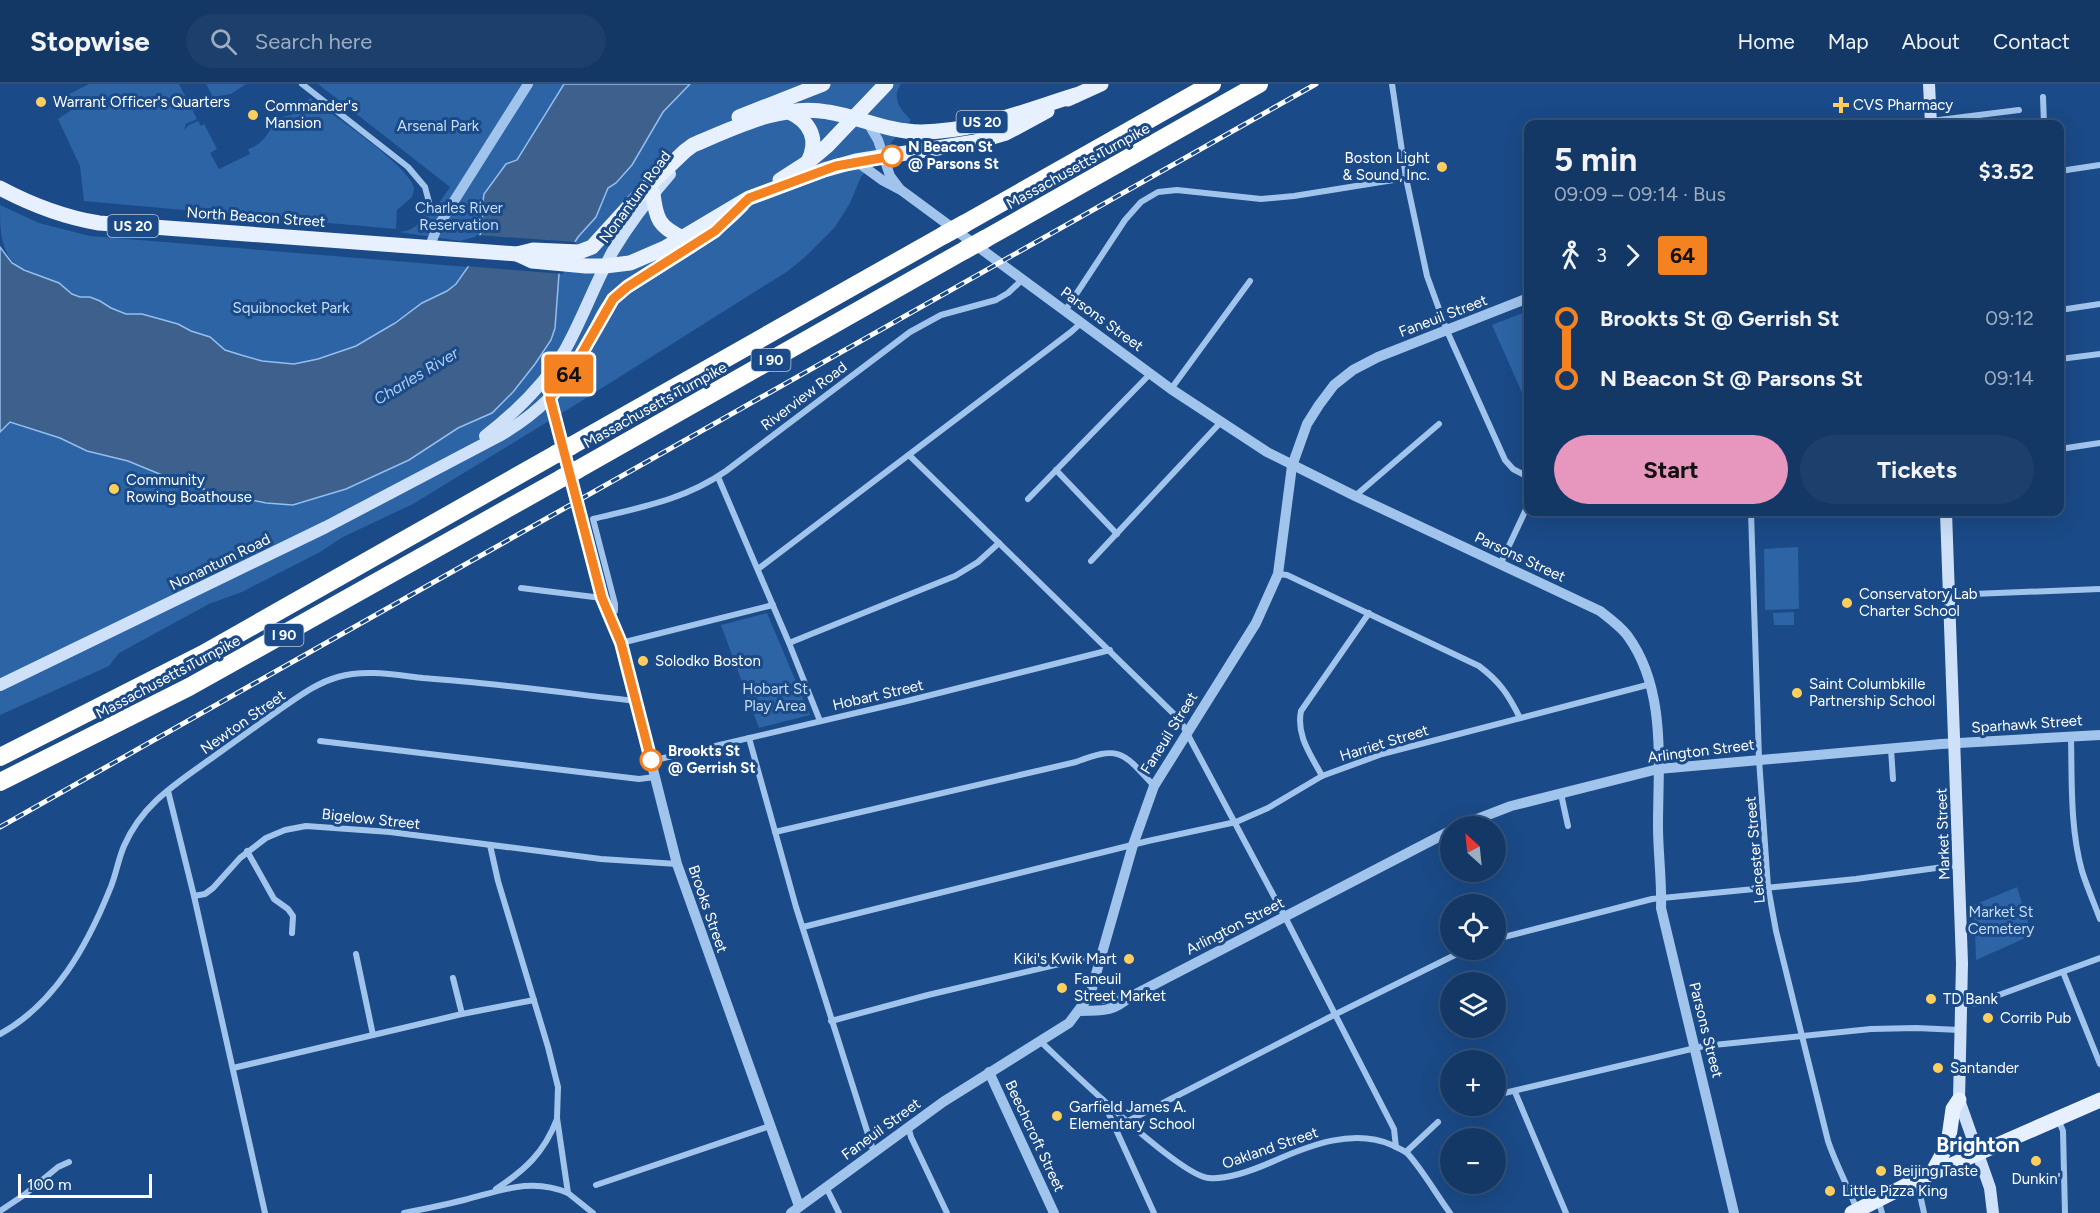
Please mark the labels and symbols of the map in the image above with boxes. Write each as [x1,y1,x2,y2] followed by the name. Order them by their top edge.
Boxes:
[53,93,230,111] place label: Warrant Officer's Quarters
[34,95,48,109] marker: Warrant Officer's Quarters
[1853,96,1953,114] place label: CVS Pharmacy
[265,97,358,132] place label: Commander's Mansion
[1834,98,1848,112] marker: CVS Pharmacy
[246,108,260,122] marker: Commander's Mansion
[956,111,1008,133] road number: US 20
[397,117,480,135] park label: Arsenal Park
[1003,119,1153,213] street label: Massachusetts Turnpike
[908,138,999,173] place label: N Beacon St @ Parsons St
[881,145,903,167] marker: N Beacon St @ Parsons St
[595,147,675,247] street label: Nonantum Road
[1342,149,1430,184] place label: Boston Light & Sound, Inc.
[1435,160,1449,174] marker: Boston Light & Sound, Inc.
[415,199,503,234] park label: Charles River Reservation
[186,203,326,231] street label: North Beacon Street
[108,215,158,237] road number: US 20
[1057,283,1147,355] street label: Parsons Street
[1396,291,1490,341] street label: Faneuil Street
[233,299,350,317] park label: Squibnocket Park
[370,343,462,409] water label: Charles River
[752,349,790,371] road number: I 90
[542,354,596,394] line badge: 64
[580,358,730,452] street label: Massachusetts Turnpike
[757,358,851,434] street label: Riverview Road
[126,471,252,506] place label: Community Rowing Boathouse
[107,482,121,496] marker: Community Rowing Boathouse
[1472,528,1569,586] street label: Parsons Street
[167,530,273,594] street label: Nonantum Road
[1859,585,1978,620] place label: Conservatory Lab Charter School
[1840,596,1854,610] marker: Conservatory Lab Charter School
[264,624,304,646] road number: I 90
[93,631,243,723] street label: Massachusetts Turnpike
[655,652,761,670] place label: Solodko Boston
[636,654,650,668] marker: Solodko Boston
[1809,675,1935,710] place label: Saint Columbkille Partnership School
[831,676,926,714] street label: Hobart Street
[742,680,808,715] park label: Hobart St Play Area
[197,686,289,758] street label: Newton Street
[1790,686,1804,700] marker: Saint Columbkille Partnership School
[1137,688,1201,777] street label: Faneuil Street
[1971,711,2084,737] street label: Sparhawk Street
[1337,721,1431,765] street label: Harriet Street
[1647,735,1756,766] street label: Arlington Street
[668,742,755,777] place label: Brookts St @ Gerrish St
[640,749,662,771] marker: Brookts St @ Gerrish St
[1932,787,1954,880] street label: Market Street
[1741,795,1769,904] street label: Leicester Street
[321,805,421,833] street label: Bigelow Street
[1440,816,1506,882] north arrow
[685,863,732,956] street label: Brooks Street
[1183,893,1287,958] street label: Arlington Street
[1968,903,2034,938] park label: Market St Cemetery
[1014,950,1117,968] place label: Kiki's Kwik Mart
[1122,952,1136,966] marker: Kiki's Kwik Mart
[1074,970,1166,1005] place label: Faneuil Street Market
[1685,980,1727,1080] street label: Parsons Street
[1055,981,1069,995] marker: Faneuil Street Market
[1943,990,1998,1008] place label: TD Bank
[1924,992,1938,1006] marker: TD Bank
[2000,1009,2072,1027] place label: Corrib Pub
[1981,1011,1995,1025] marker: Corrib Pub
[1950,1059,2019,1077] place label: Santander
[1931,1061,1945,1075] marker: Santander
[1001,1077,1069,1195] street label: Beechcroft Street
[838,1094,924,1164] street label: Faneuil Street
[1069,1098,1195,1133] place label: Garfield James A. Elementary School
[1050,1109,1064,1123] marker: Garfield James A. Elementary School
[1220,1123,1321,1173] street label: Oakland Street
[1936,1132,2020,1157] district label: Brighton
[2029,1154,2043,1168] marker: Dunkin'
[1893,1162,1978,1180] place label: Beijing Taste
[1874,1164,1888,1178] marker: Beijing Taste
[2011,1170,2061,1188] place label: Dunkin'
[18,1171,152,1198] scale bar
[1842,1182,1948,1200] place label: Little Pizza King
[1823,1184,1837,1198] marker: Little Pizza King

